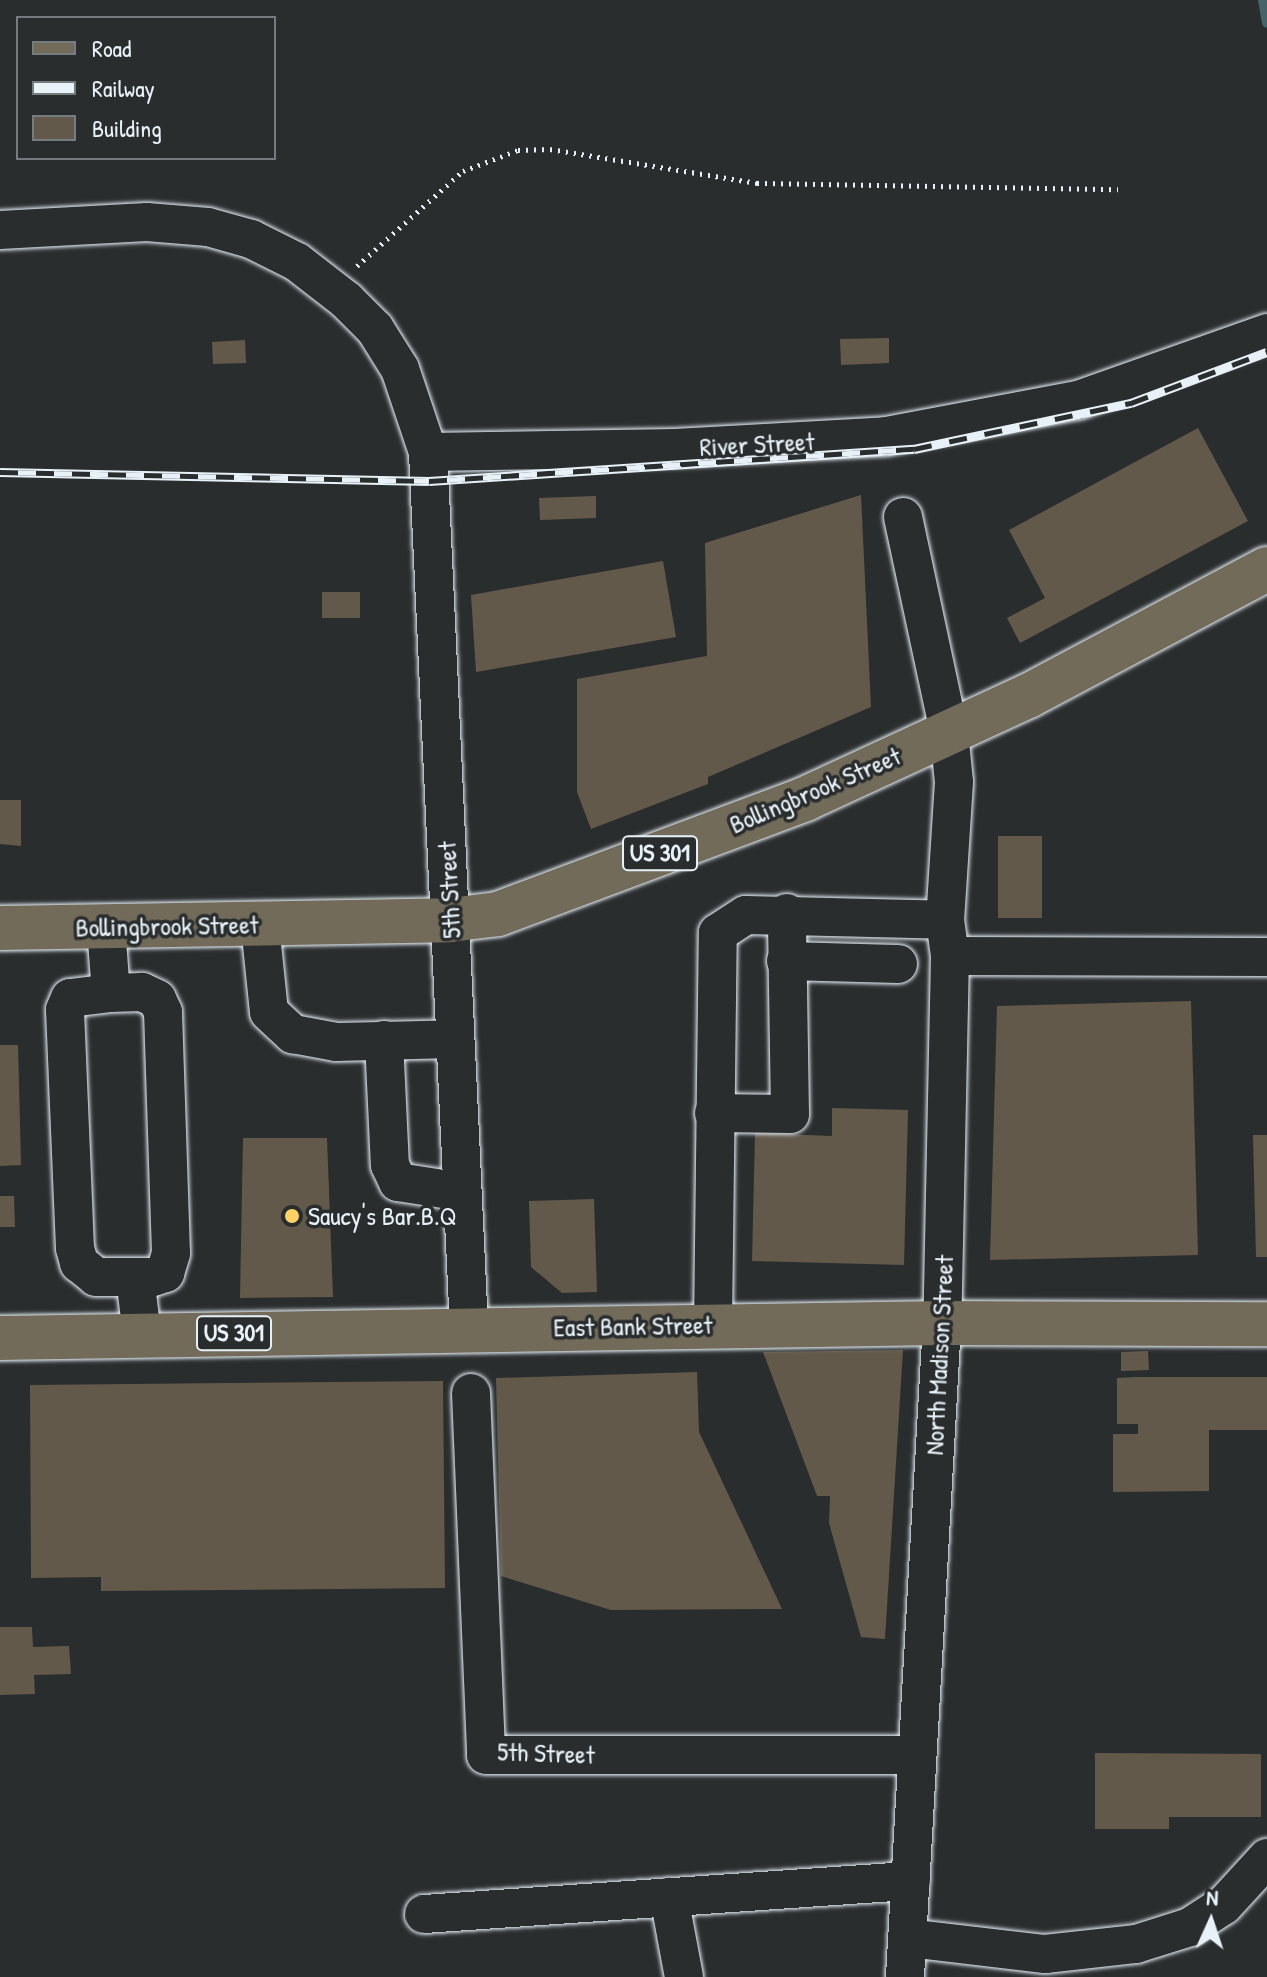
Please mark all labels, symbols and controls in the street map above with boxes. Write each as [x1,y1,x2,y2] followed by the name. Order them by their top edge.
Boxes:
[16,16,276,160] legend
[92,32,131,64] text: Road
[92,72,155,104] text: Railway
[92,112,162,144] text: Building
[699,425,815,463] street label: River Street
[725,740,905,840] street label: Bollingbrook Street
[622,833,698,873] road number: US 301
[431,841,467,939] street label: 5th Street
[75,909,259,943] street label: Bollingbrook Street
[308,1200,457,1232] place label: Saucy's Bar.B.Q
[283,1207,301,1225] marker: Saucy's Bar.B.Q
[918,1254,960,1456] street label: North Madison Street
[553,1309,713,1343] street label: East Bank Street
[196,1313,272,1353] road number: US 301
[497,1736,595,1770] street label: 5th Street
[1171,1881,1251,1961] north arrow
[1206,1882,1219,1912] text: N

